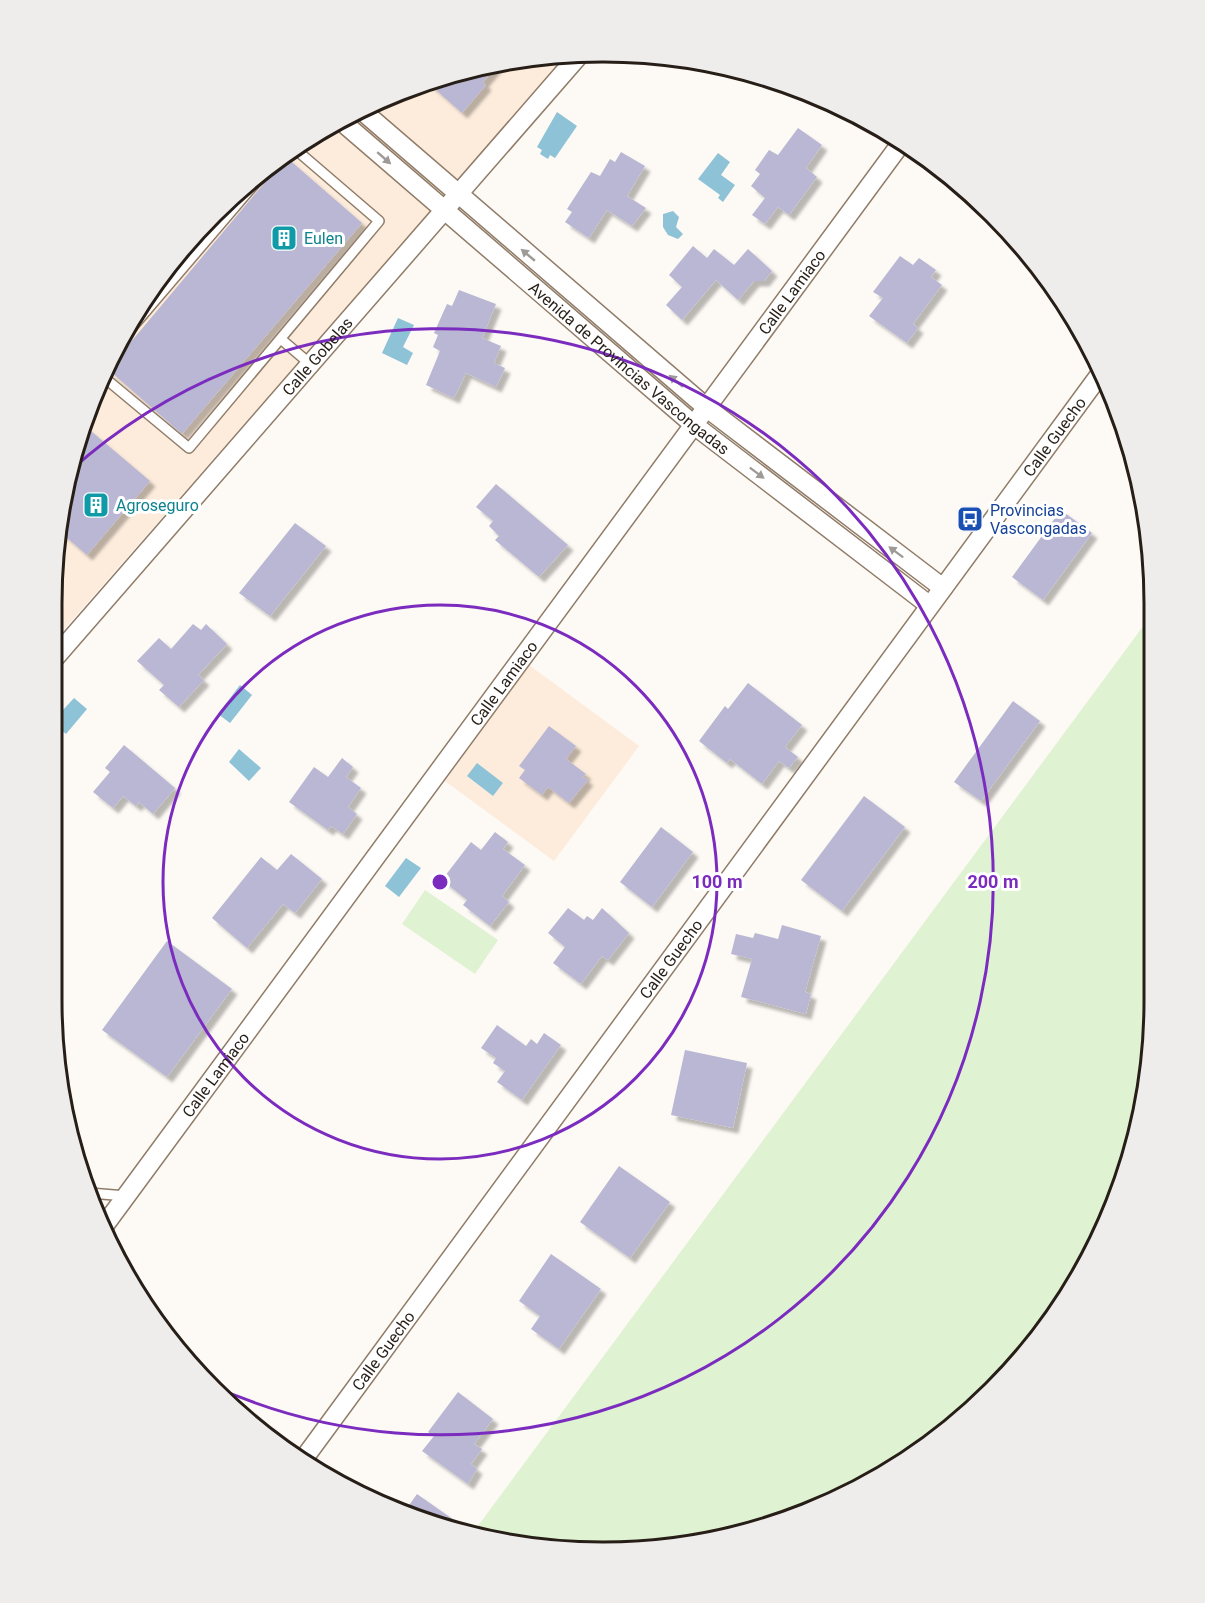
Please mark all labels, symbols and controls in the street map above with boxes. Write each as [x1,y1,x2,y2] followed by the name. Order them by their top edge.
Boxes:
[376,151,391,165] one-way arrow
[269,223,299,253] building icon: Eulen
[304,229,343,248] place label: Eulen
[755,246,830,338] street label: Calle Lamiaco
[521,249,536,262] one-way arrow
[525,278,733,459] street label: Avenida de Provincias Vascongadas
[278,313,357,400] street label: Calle Gobelas
[668,375,684,388] one-way arrow
[1019,393,1090,480] street label: Calle Guecho
[750,467,765,479] one-way arrow
[81,490,111,520] building icon: Agroseguro
[116,496,199,515] place label: Agroseguro
[990,501,1087,538] place label: Provincias Vascongadas
[955,504,985,534] bus stop icon: Provincias Vascongadas
[889,547,904,559] one-way arrow
[466,637,542,730] street label: Calle Lamiaco
[691,871,743,892] text: 100 m
[967,871,1019,892] text: 200 m
[430,872,450,892] centre of rings
[636,916,707,1003] street label: Calle Guecho
[178,1029,253,1121] street label: Calle Lamiaco
[348,1307,419,1394] street label: Calle Guecho

